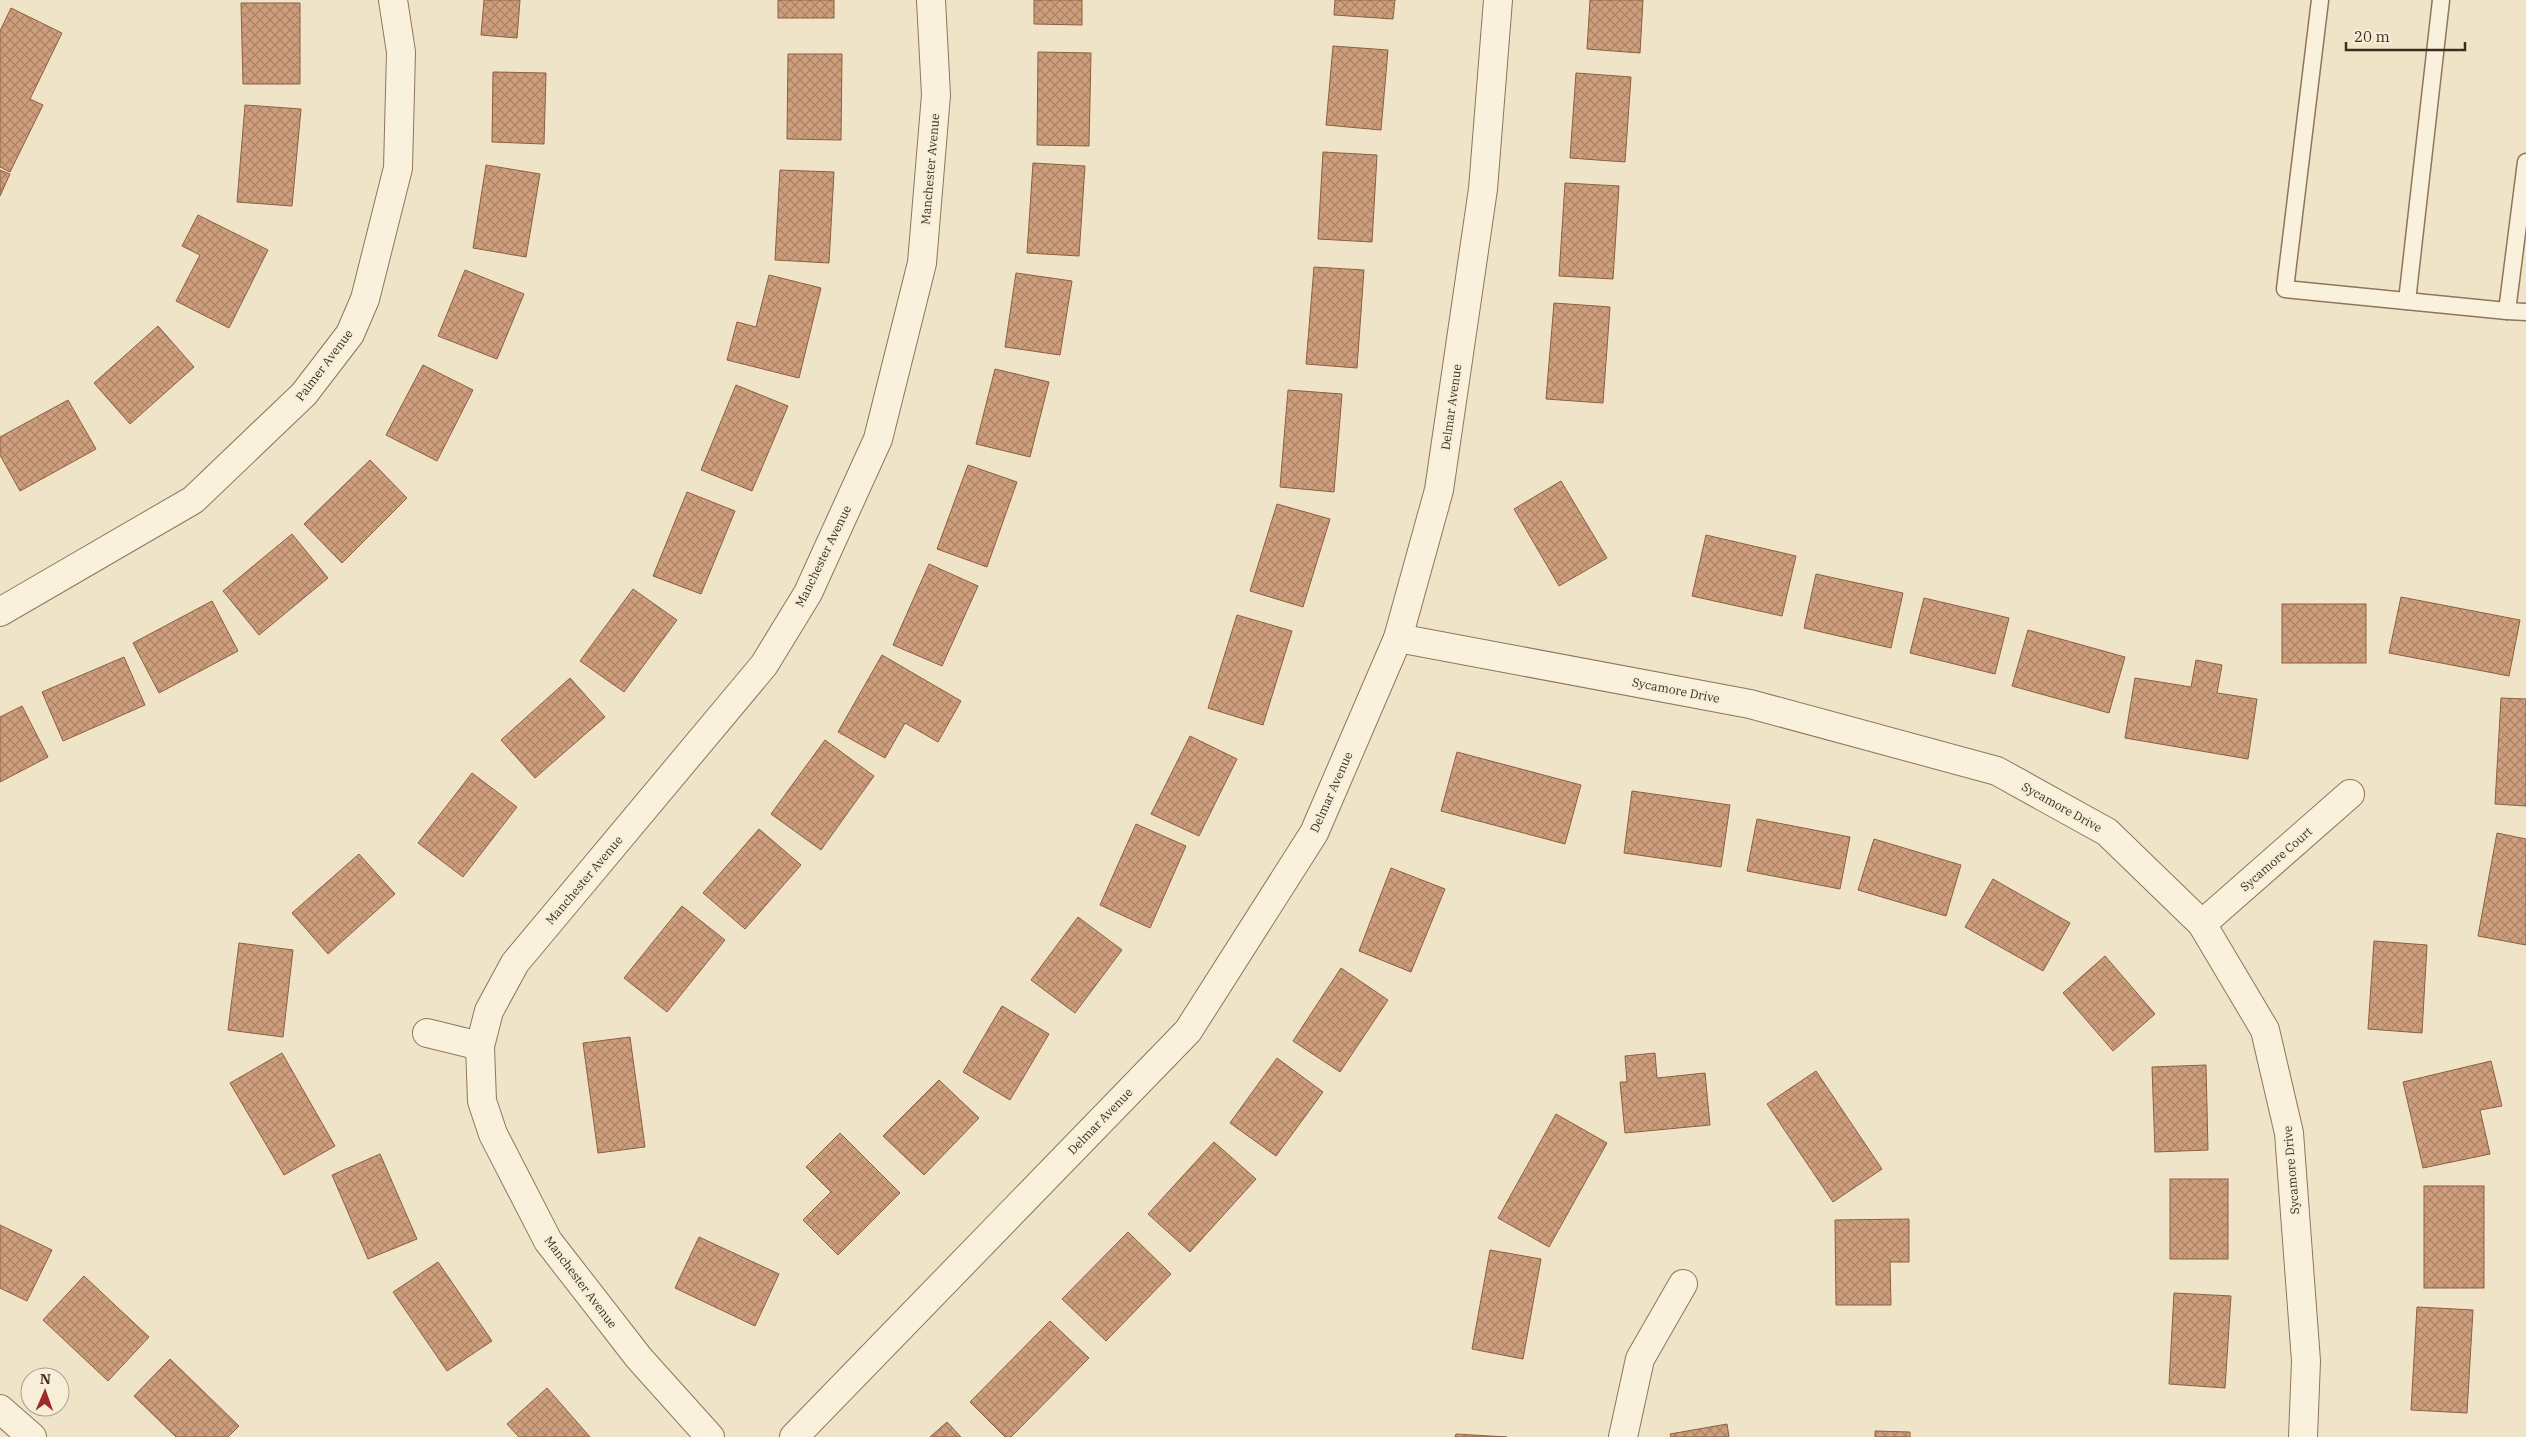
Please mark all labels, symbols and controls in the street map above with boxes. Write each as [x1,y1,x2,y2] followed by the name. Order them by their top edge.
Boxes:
[2346,20,2465,52] scale bar
[2354,27,2390,46] text: 20 m
[918,113,942,225] street label: Manchester Avenue
[292,326,356,404] street label: Palmer Avenue
[1438,363,1464,451] street label: Delmar Avenue
[792,503,854,609] street label: Manchester Avenue
[1631,674,1721,706] street label: Sycamore Drive
[1306,749,1356,835] street label: Delmar Avenue
[2019,779,2105,835] street label: Sycamore Drive
[2237,824,2315,894] street label: Sycamore Court
[542,832,626,928] street label: Manchester Avenue
[1064,1085,1136,1157] street label: Delmar Avenue
[2280,1125,2302,1215] street label: Sycamore Drive
[541,1233,621,1331] street label: Manchester Avenue
[20,1367,70,1417] north arrow
[40,1370,51,1388] text: N

